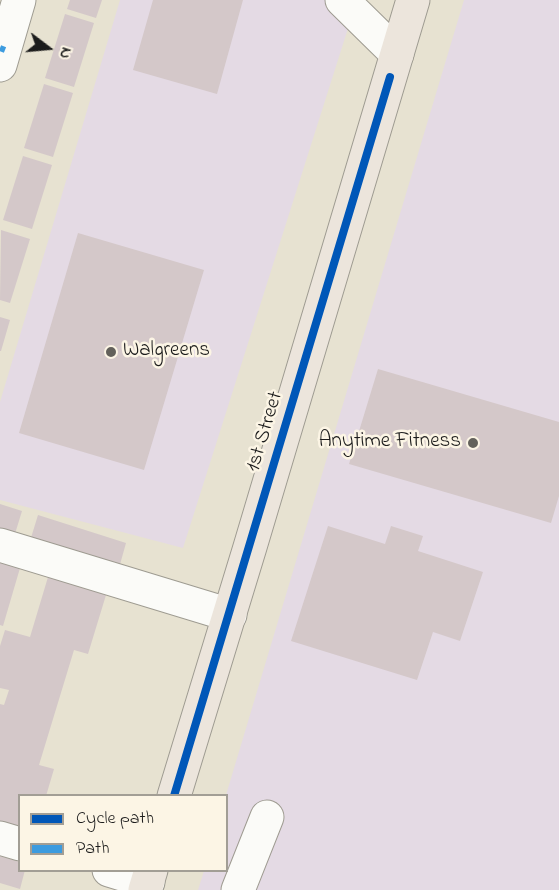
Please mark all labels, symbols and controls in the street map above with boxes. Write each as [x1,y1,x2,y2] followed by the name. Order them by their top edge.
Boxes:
[18,18,78,78] north arrow
[52,44,78,61] text: N
[123,339,210,365] place label: Walgreens
[104,345,118,359] marker: Walgreens
[242,389,290,475] street label: 1st Street
[319,430,461,456] place label: Anytime Fitness
[466,436,480,450] marker: Anytime Fitness
[18,794,228,872] legend
[76,806,154,832] text: Cycle path
[76,836,110,862] text: Path

